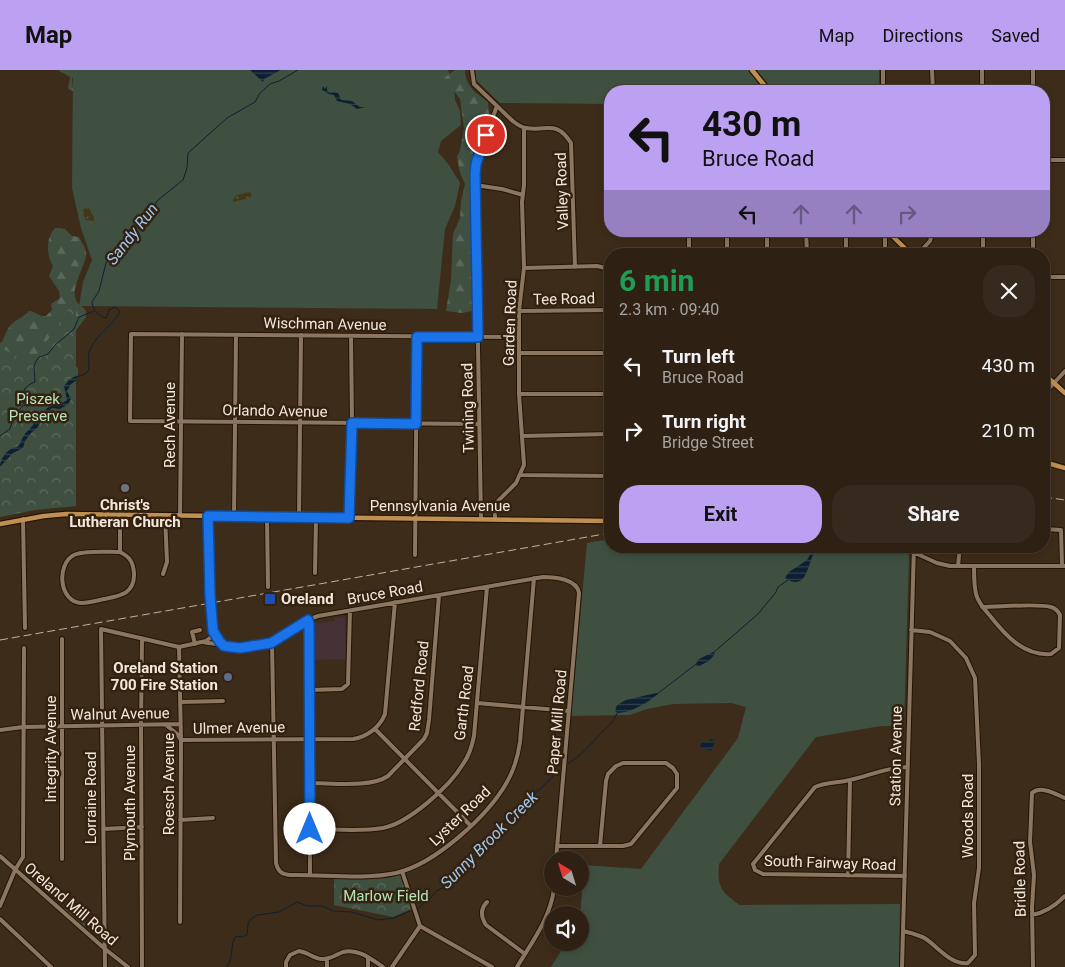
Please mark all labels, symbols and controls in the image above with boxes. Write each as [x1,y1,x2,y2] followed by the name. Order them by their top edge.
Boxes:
[25,21,72,49] text: Map
[819,25,854,46] text: Map
[882,25,963,46] text: Directions
[991,25,1040,46] text: Saved
[702,104,801,145] text: 430 m
[619,105,684,170] icon: left
[465,114,507,156] pin
[472,121,500,149] icon: arrive
[702,146,814,171] text: Bruce Road
[552,152,572,230] street label: Valley Road
[102,199,162,269] water label: Sandy Run
[734,200,762,228] icon: left
[787,200,815,228] icon: ahead
[840,200,868,228] icon: ahead
[893,200,921,228] icon: right
[619,263,694,298] text: 6 min
[983,265,1035,317] button: close
[500,280,520,366] street label: Garden Road
[533,289,595,309] street label: Tee Road
[619,300,719,319] text: 2.3 km · 09:40
[263,314,387,334] street label: Wischman Avenue
[662,345,735,368] text: Turn left
[619,352,647,380] icon: left
[982,354,1035,377] text: 430 m
[458,363,478,453] street label: Twining Road
[662,368,744,387] text: Bruce Road
[161,382,179,468] street label: Rech Avenue
[9,390,67,425] park label: Piszek Preserve
[222,401,328,421] street label: Orlando Avenue
[662,410,746,433] text: Turn right
[619,417,647,445] icon: right
[982,419,1035,442] text: 210 m
[662,433,754,452] text: Bridge Street
[119,482,131,494] marker: Christ's Lutheran Church
[619,485,822,543] button: Exit
[832,485,1035,543] button: Share
[69,496,181,531] place label: Christ's Lutheran Church
[370,497,510,515] street label: Pennsylvania Avenue
[346,577,424,609] street label: Bruce Road
[281,590,334,608] place label: Oreland
[263,592,277,606] marker: Oreland
[405,640,433,732] street label: Redford Road
[111,659,218,694] place label: Oreland Station 700 Fire Station
[450,665,478,741] street label: Garth Road
[543,669,571,775] street label: Paper Mill Road
[222,671,234,683] marker: Oreland Station 700 Fire Station
[42,695,60,803] street label: Integrity Avenue
[70,704,170,724] street label: Walnut Avenue
[886,706,906,806] street label: Station Avenue
[193,718,285,738] street label: Ulmer Avenue
[160,733,178,835] street label: Roesch Avenue
[121,745,139,861] street label: Plymouth Avenue
[82,752,100,844] street label: Lorraine Road
[959,774,977,858] street label: Woods Road
[426,782,494,850] street label: Lyster Road
[436,787,542,893] water label: Sunny Brook Creek
[283,802,335,854] position arrow
[1010,841,1030,917] street label: Bridle Road
[544,851,589,896] north arrow
[544,851,589,951] map controls
[764,852,896,874] street label: South Fairway Road
[21,859,121,949] street label: Oreland Mill Road
[343,887,429,905] park label: Marlow Field
[544,906,589,951] button: sound

